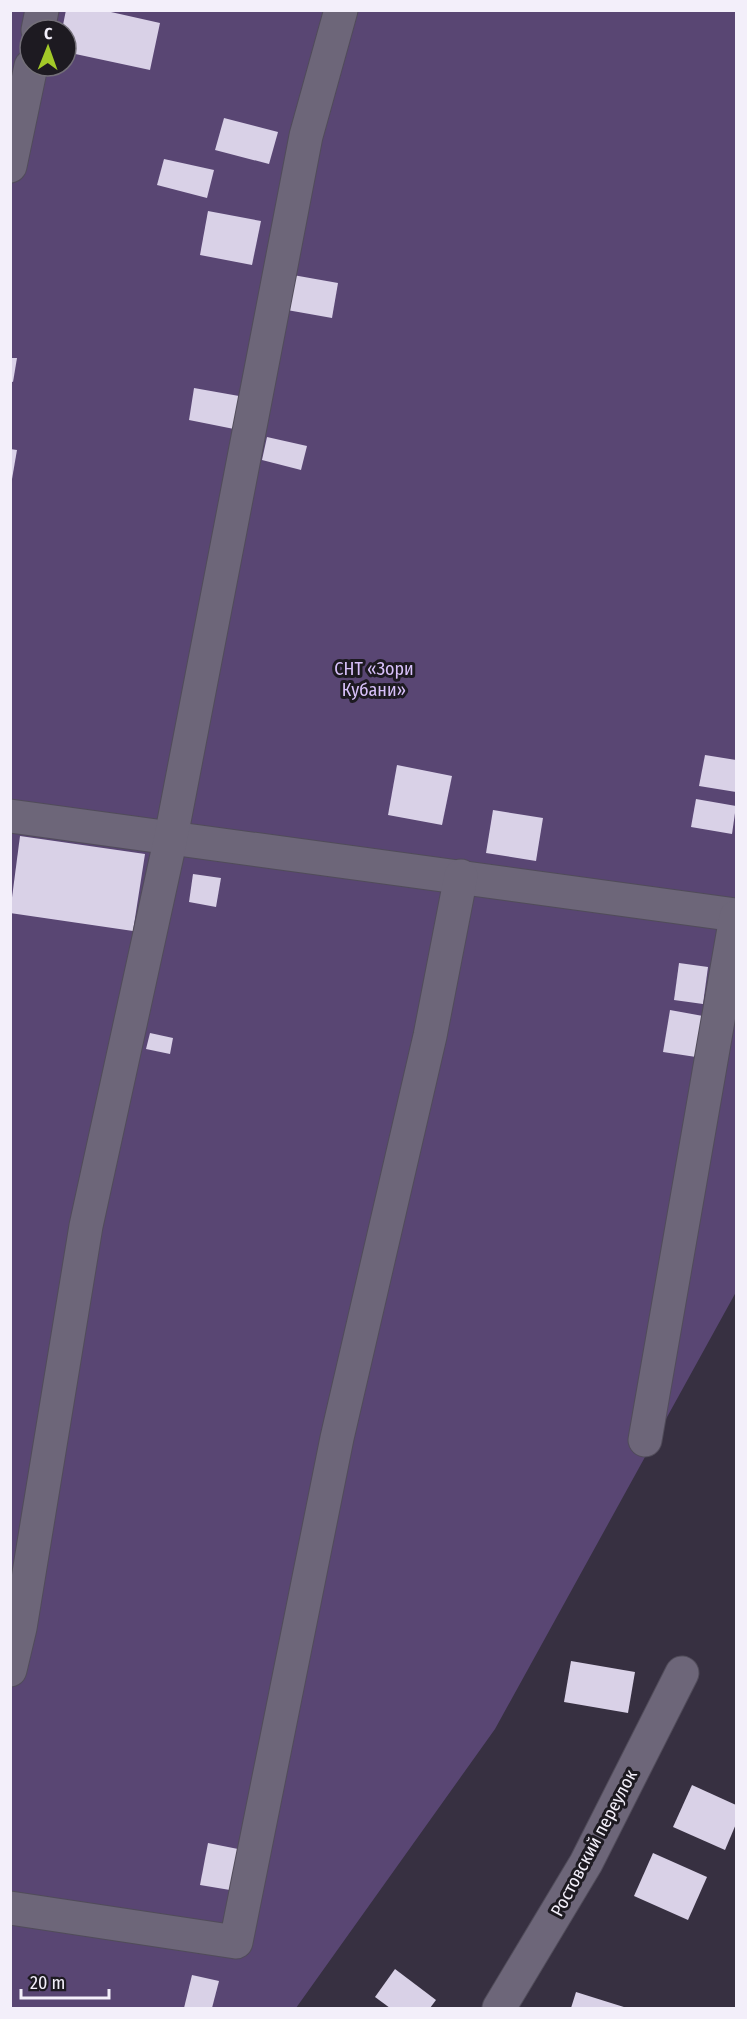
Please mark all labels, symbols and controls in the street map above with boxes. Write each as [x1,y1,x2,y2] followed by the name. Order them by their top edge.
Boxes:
[18,18,78,78] north arrow
[44,24,53,43] text: С
[334,658,414,701] park label: СНТ «Зори Кубани»
[546,1765,642,1920] street label: Ростовский переулок
[21,1962,110,2000] scale bar
[30,1972,65,1994] text: 20 m

